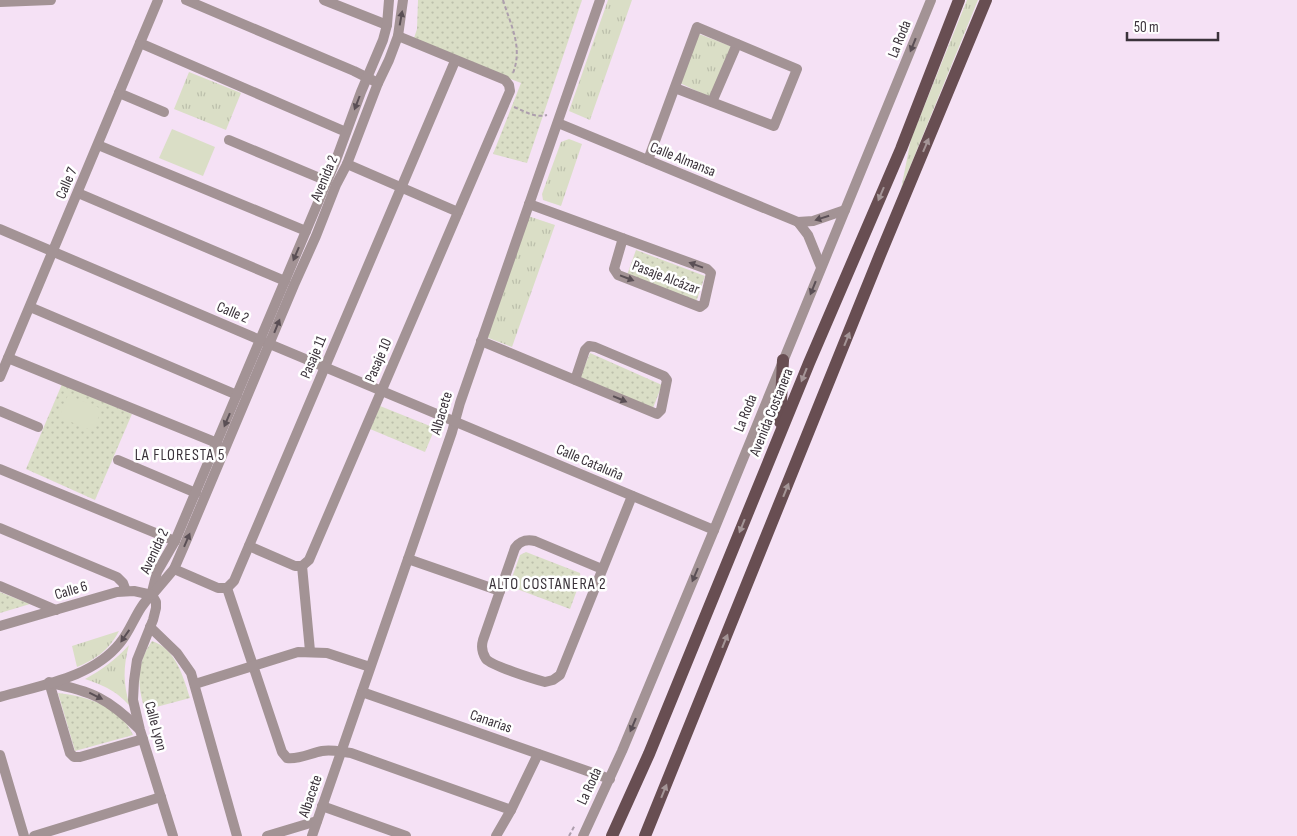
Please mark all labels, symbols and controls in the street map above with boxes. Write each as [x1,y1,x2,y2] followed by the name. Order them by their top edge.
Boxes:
[397,10,405,26] one-way arrow
[1127,10,1218,42] scale bar
[883,17,916,61] street label: La Roda
[1134,18,1159,37] text: 50 m
[909,38,917,53] one-way arrow
[353,96,361,111] one-way arrow
[647,138,719,181] street label: Calle Almansa
[923,138,930,153] one-way arrow
[306,152,343,205] street label: Avenida 2
[51,164,82,202] street label: Calle 7
[877,187,885,201] one-way arrow
[814,215,829,222] one-way arrow
[292,247,300,261] one-way arrow
[629,256,703,299] street label: Pasaje Alcázar
[688,261,703,269] one-way arrow
[620,275,635,283] one-way arrow
[809,280,816,295] one-way arrow
[214,297,252,328] street label: Calle 2
[273,318,281,333] one-way arrow
[296,332,331,381] street label: Pasaje 11
[843,332,851,346] one-way arrow
[361,335,396,385] street label: Pasaje 10
[745,365,798,460] street label: Avenida Costanera
[799,368,807,382] one-way arrow
[426,389,457,438] street label: Albacete
[729,391,762,435] street label: La Roda
[613,395,627,403] one-way arrow
[222,413,230,427] one-way arrow
[553,440,626,485] street label: Calle Cataluña
[135,446,225,465] district label: LA FLORESTA 5
[782,482,790,497] one-way arrow
[738,518,745,533] one-way arrow
[135,526,173,578] street label: Avenida 2
[183,533,191,547] one-way arrow
[691,568,699,583] one-way arrow
[488,575,607,594] district label: ALTO COSTANERA 2
[52,577,90,604] street label: Calle 6
[120,629,130,643] one-way arrow
[722,633,730,648] one-way arrow
[89,692,103,700] one-way arrow
[140,699,171,753] street label: Calle Lyon
[467,705,514,737] street label: Canarias
[628,718,636,732] one-way arrow
[573,764,606,808] street label: La Roda
[294,772,327,821] street label: Albacete
[661,784,669,798] one-way arrow

